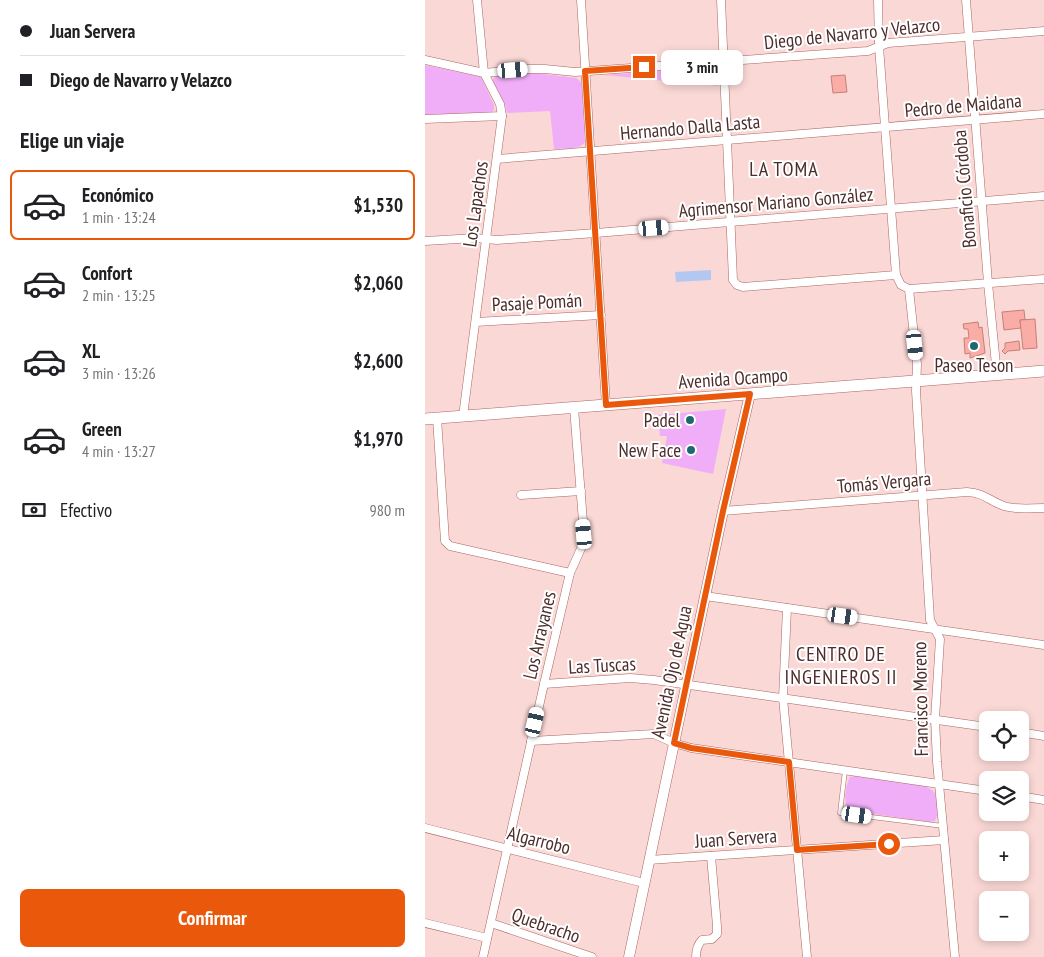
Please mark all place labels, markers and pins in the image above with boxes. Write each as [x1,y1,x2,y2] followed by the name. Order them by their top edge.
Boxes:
[968,340,980,352] marker: Paseo Teson
[935,353,1013,377] place label: Paseo Teson
[644,408,681,432] place label: Padel
[684,414,696,426] marker: Padel
[618,438,681,462] place label: New Face
[685,444,697,456] marker: New Face

